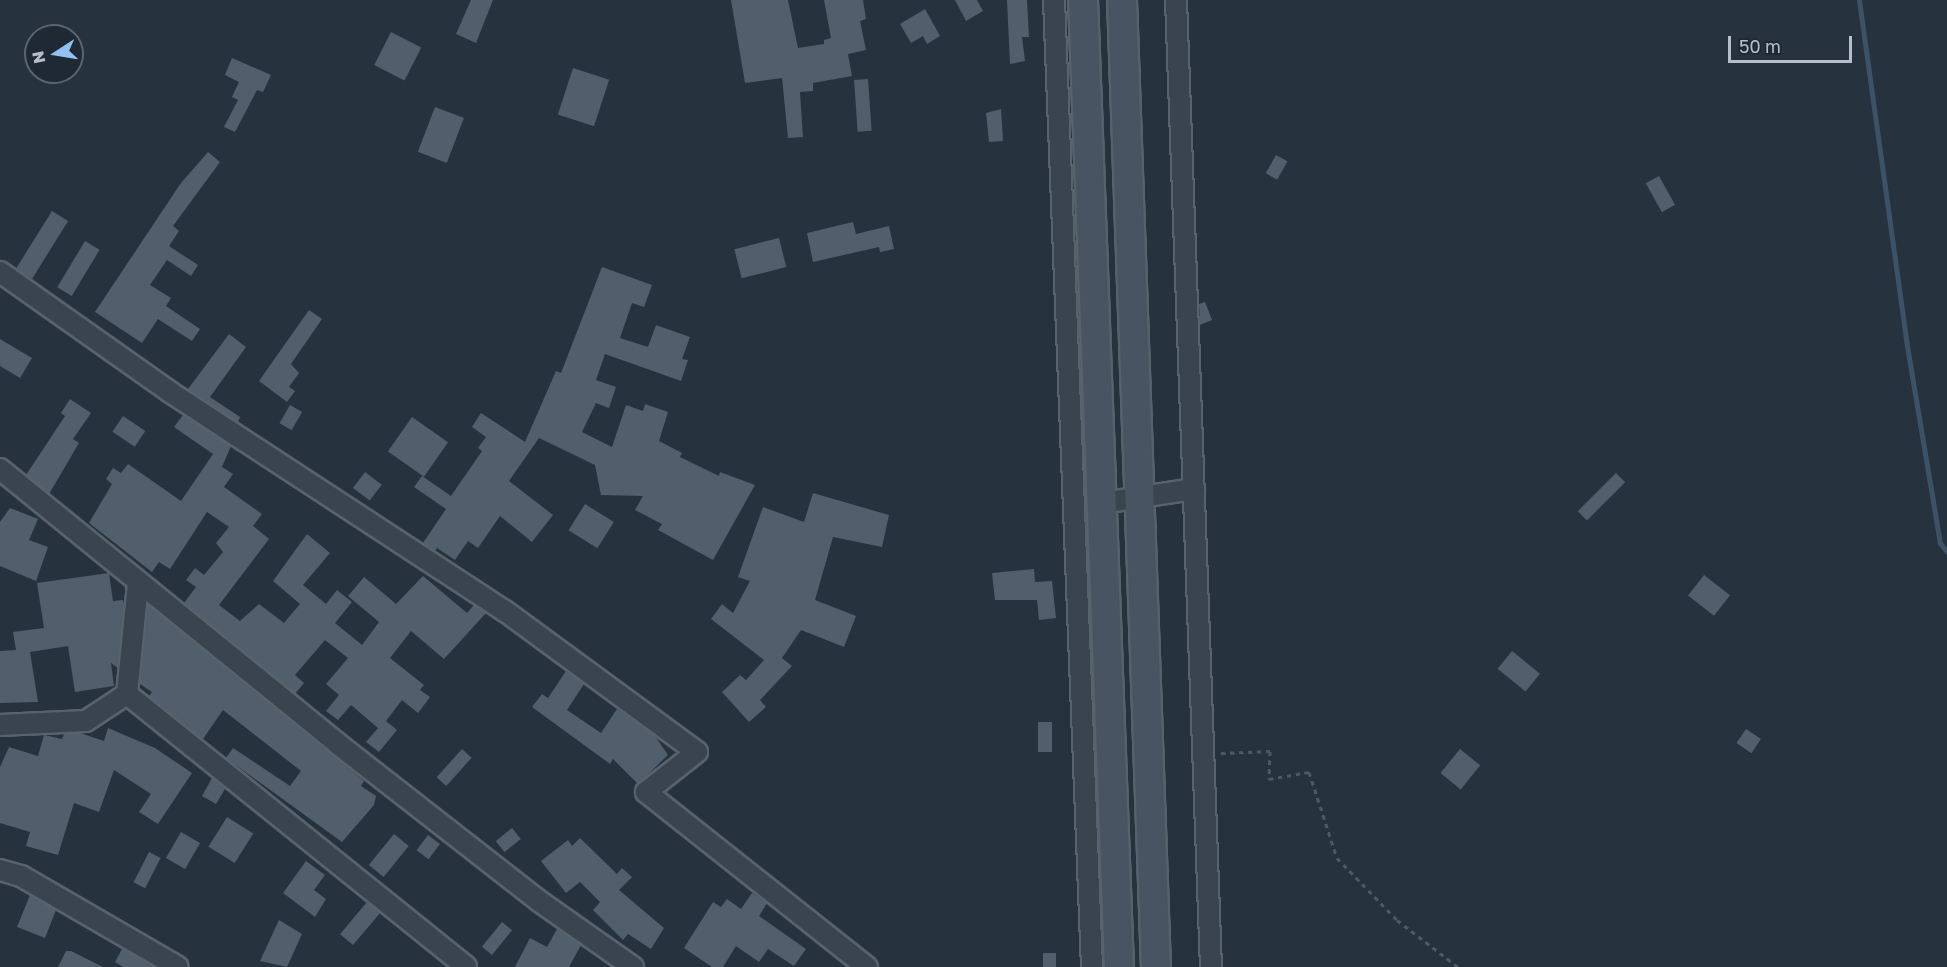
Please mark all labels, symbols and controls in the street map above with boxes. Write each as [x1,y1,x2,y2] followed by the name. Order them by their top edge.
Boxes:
[24,24,84,84] north arrow
[1731,24,1856,62] scale bar
[1739,35,1781,57] text: 50 m
[27,49,49,65] text: N

